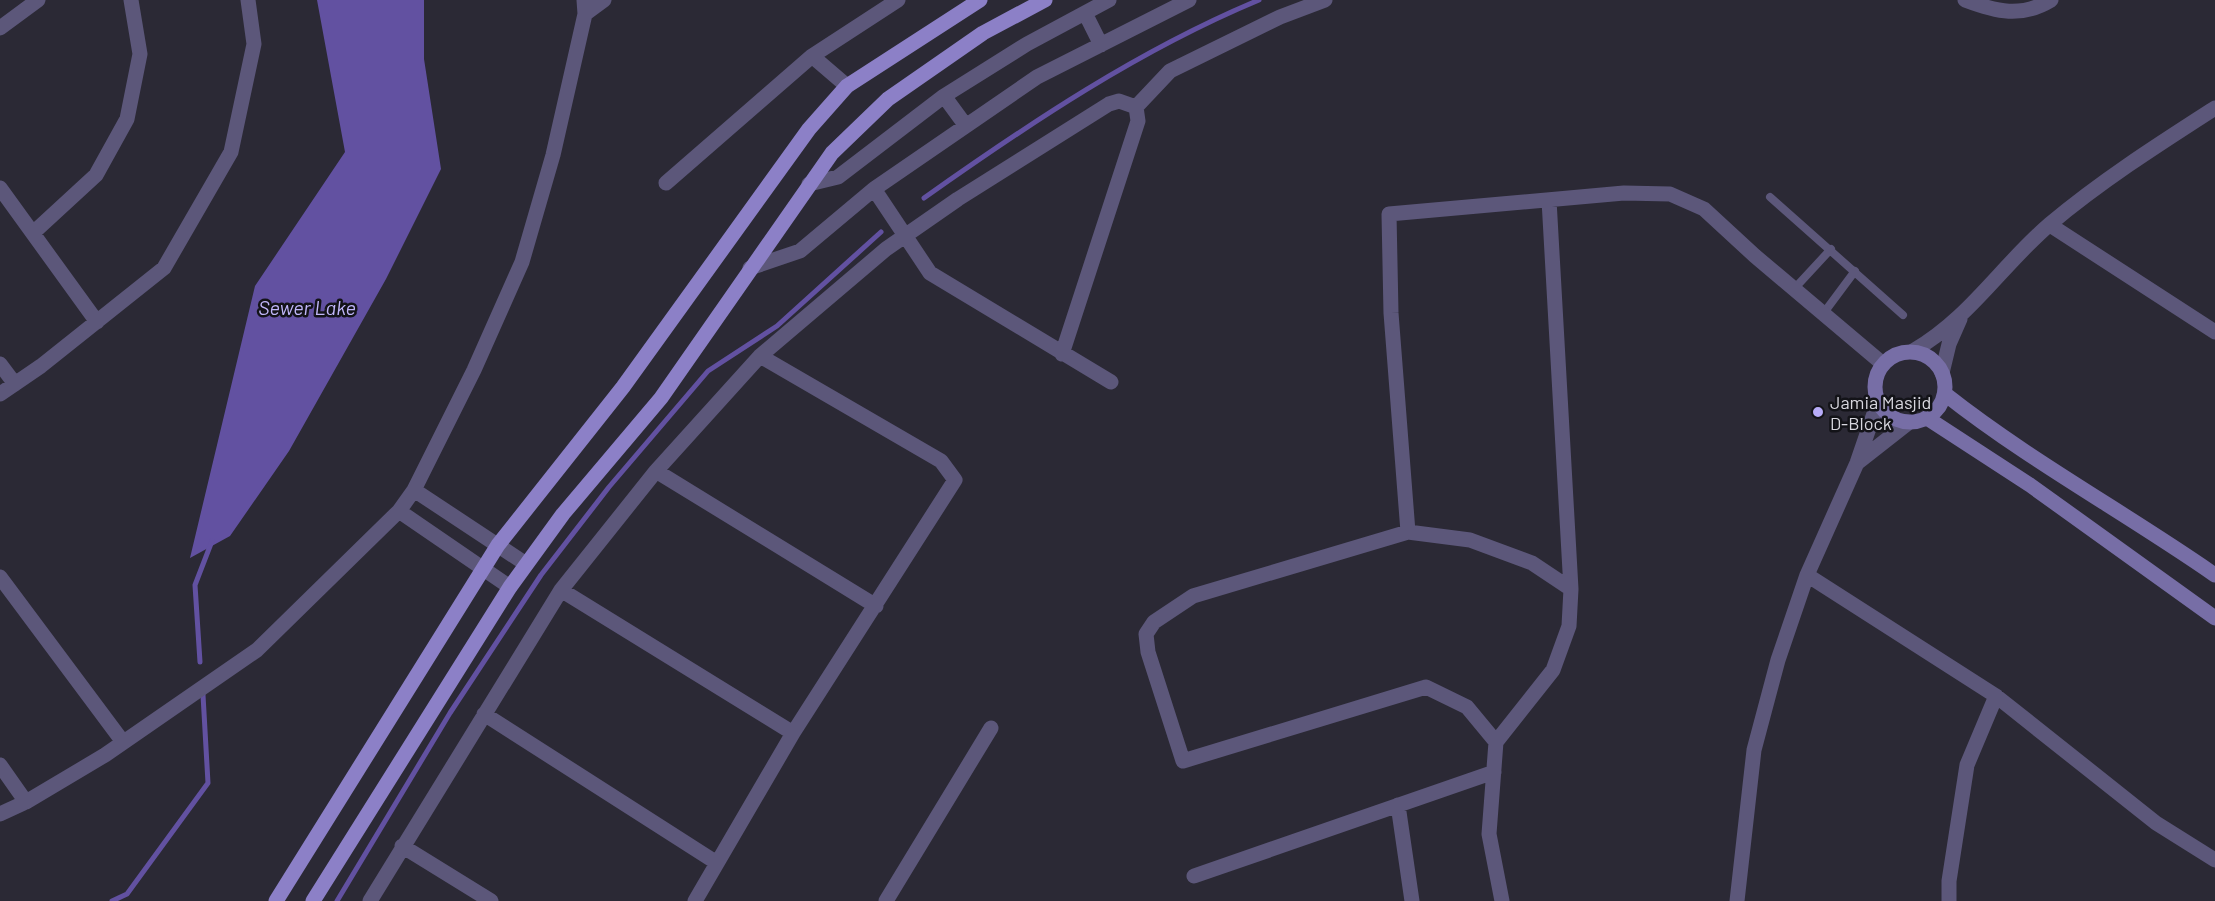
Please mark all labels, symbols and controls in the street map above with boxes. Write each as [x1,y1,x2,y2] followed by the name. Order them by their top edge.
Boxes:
[258,295,356,319] water label: Sewer Lake
[1830,391,1931,434] place label: Jamia Masjid D-Block
[1811,405,1825,419] marker: Jamia Masjid D-Block

